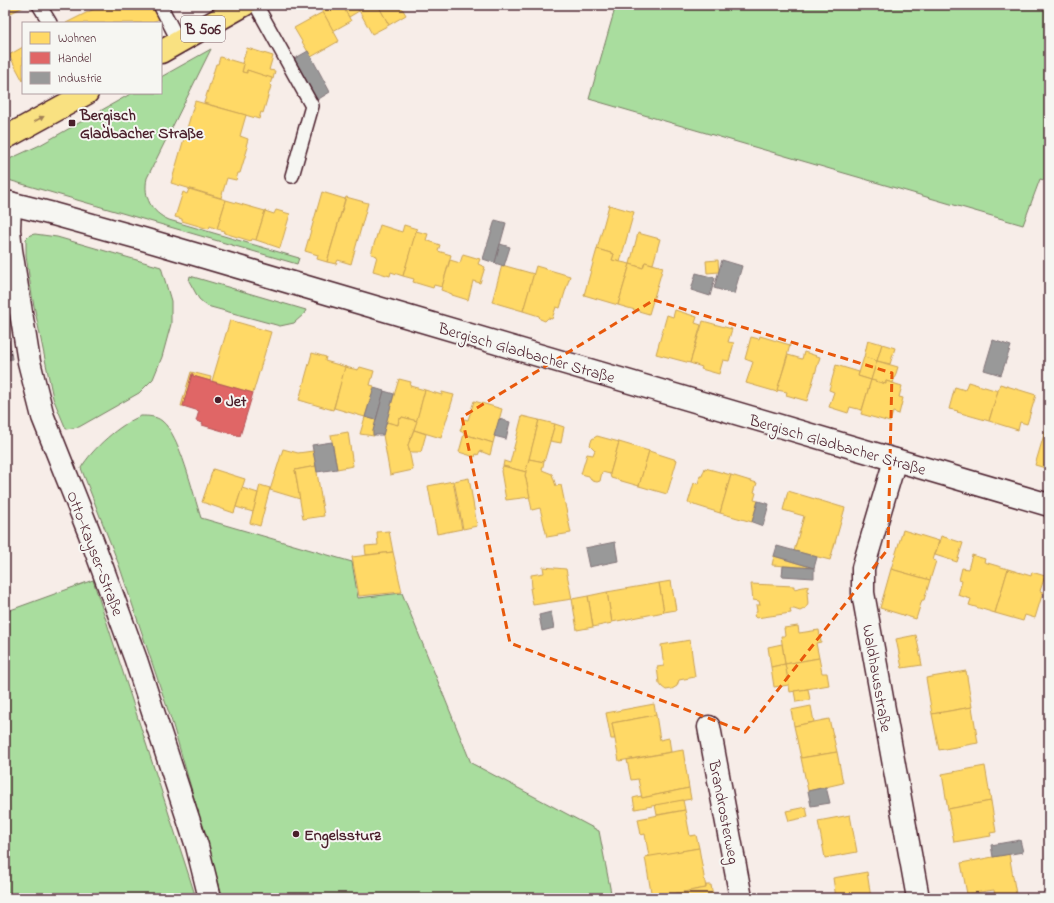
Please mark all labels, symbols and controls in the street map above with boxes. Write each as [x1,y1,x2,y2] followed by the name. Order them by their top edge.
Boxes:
[181,16,225,42] road number: B 506
[22,22,162,94] legend
[58,30,96,48] text: Wohnen
[58,50,92,68] text: Handel
[58,70,102,88] text: Industrie
[79,104,204,146] place label: Bergisch Gladbacher Straße
[33,116,45,122] one-way arrow
[67,118,77,128] marker: Bergisch Gladbacher Straße
[434,317,618,391] street label: Bergisch Gladbacher Straße
[226,390,247,414] place label: Jet
[213,395,223,405] marker: Jet
[745,409,929,483] street label: Bergisch Gladbacher Straße
[59,488,129,620] street label: Otto-Kayser-Straße
[855,623,897,735] street label: Waldhausstraße
[701,758,745,866] street label: Brandrosterweg
[304,824,382,849] place label: Engelssturz
[291,829,301,839] marker: Engelssturz

